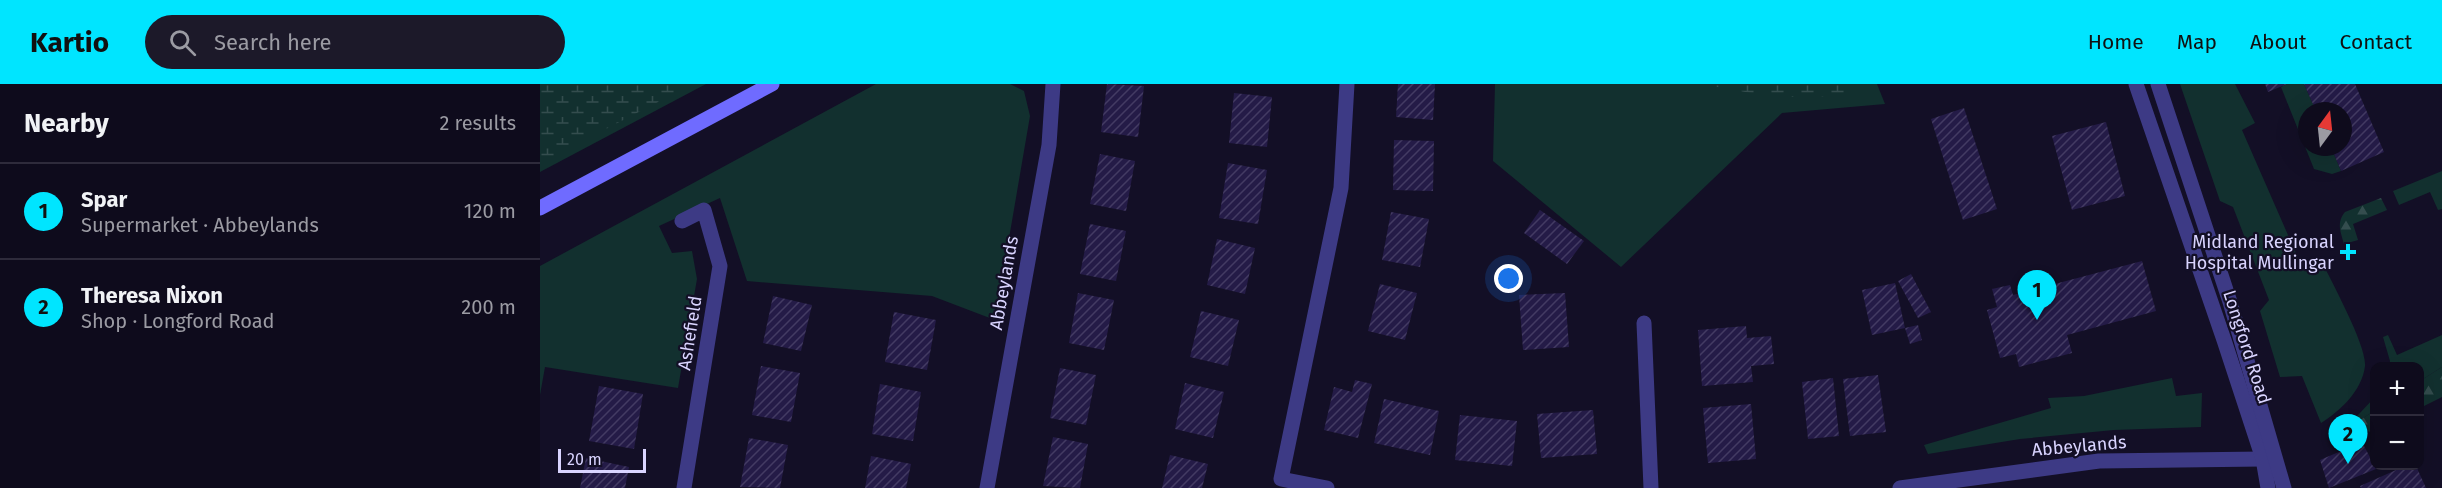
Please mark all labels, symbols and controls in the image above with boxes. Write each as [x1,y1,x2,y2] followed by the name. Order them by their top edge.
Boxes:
[145,15,565,69] search box
[30,26,109,59] text: Kartio
[166,26,199,59] icon: search
[214,29,332,56] text: Search here
[2088,29,2144,55] text: Home
[2177,29,2217,55] text: Map
[2250,29,2307,55] text: About
[2340,29,2412,55] text: Contact
[2298,102,2352,156] north arrow
[24,108,109,139] text: Nearby
[439,111,516,135] text: 2 results
[81,186,127,213] text: Spar
[39,199,48,223] text: 1
[464,199,516,223] text: 120 m
[81,213,319,237] text: Supermarket · Abbeylands
[2185,231,2334,274] place label: Midland Regional Hospital Mullingar
[985,234,1023,332] street label: Abbeylands
[2339,243,2357,261] marker: Midland Regional Hospital Mullingar
[1494,264,1523,293] your location
[2018,270,2056,320] pin: 1
[81,282,223,309] text: Theresa Nixon
[2218,287,2276,407] street label: Longford Road
[673,294,707,372] street label: Ashefield
[38,295,49,319] text: 2
[461,295,516,319] text: 200 m
[81,309,275,333] text: Shop · Longford Road
[2370,362,2424,470] map controls
[2370,362,2424,416] button: +
[2328,414,2368,464] pin: 2
[2370,416,2424,470] button: −
[2031,431,2127,461] street label: Abbeylands
[558,446,646,474] scale bar
[567,450,602,469] text: 20 m

